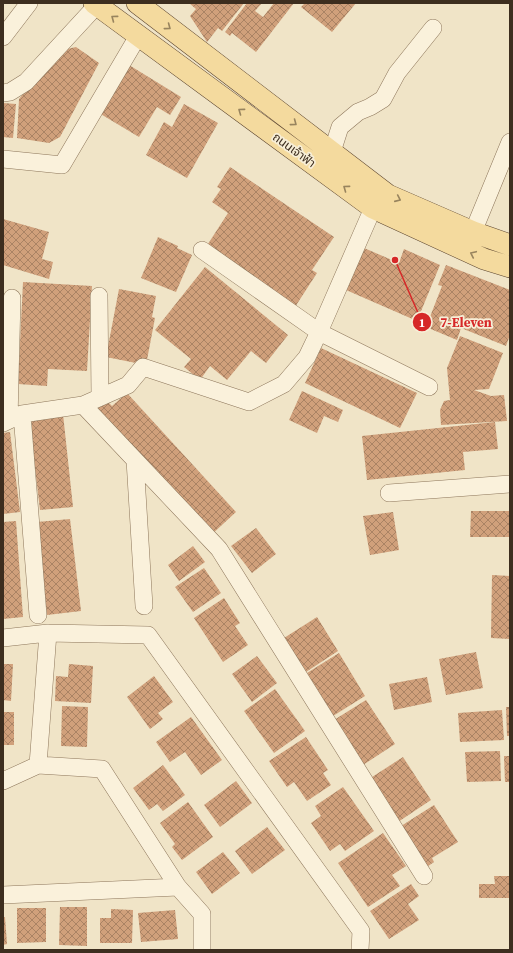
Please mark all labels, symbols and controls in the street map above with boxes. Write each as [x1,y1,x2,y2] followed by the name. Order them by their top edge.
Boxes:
[111,15,118,22] one-way arrow
[164,22,171,29] one-way arrow
[238,108,245,116] one-way arrow
[289,118,296,125] one-way arrow
[269,129,319,171] street label: ถนนเจ้าฟ้า
[343,185,350,193] one-way arrow
[395,195,402,203] one-way arrow
[470,251,478,259] one-way arrow
[412,310,500,335] callout: 7-Eleven
[440,314,492,331] text: 7-Eleven
[419,315,425,331] text: 1

